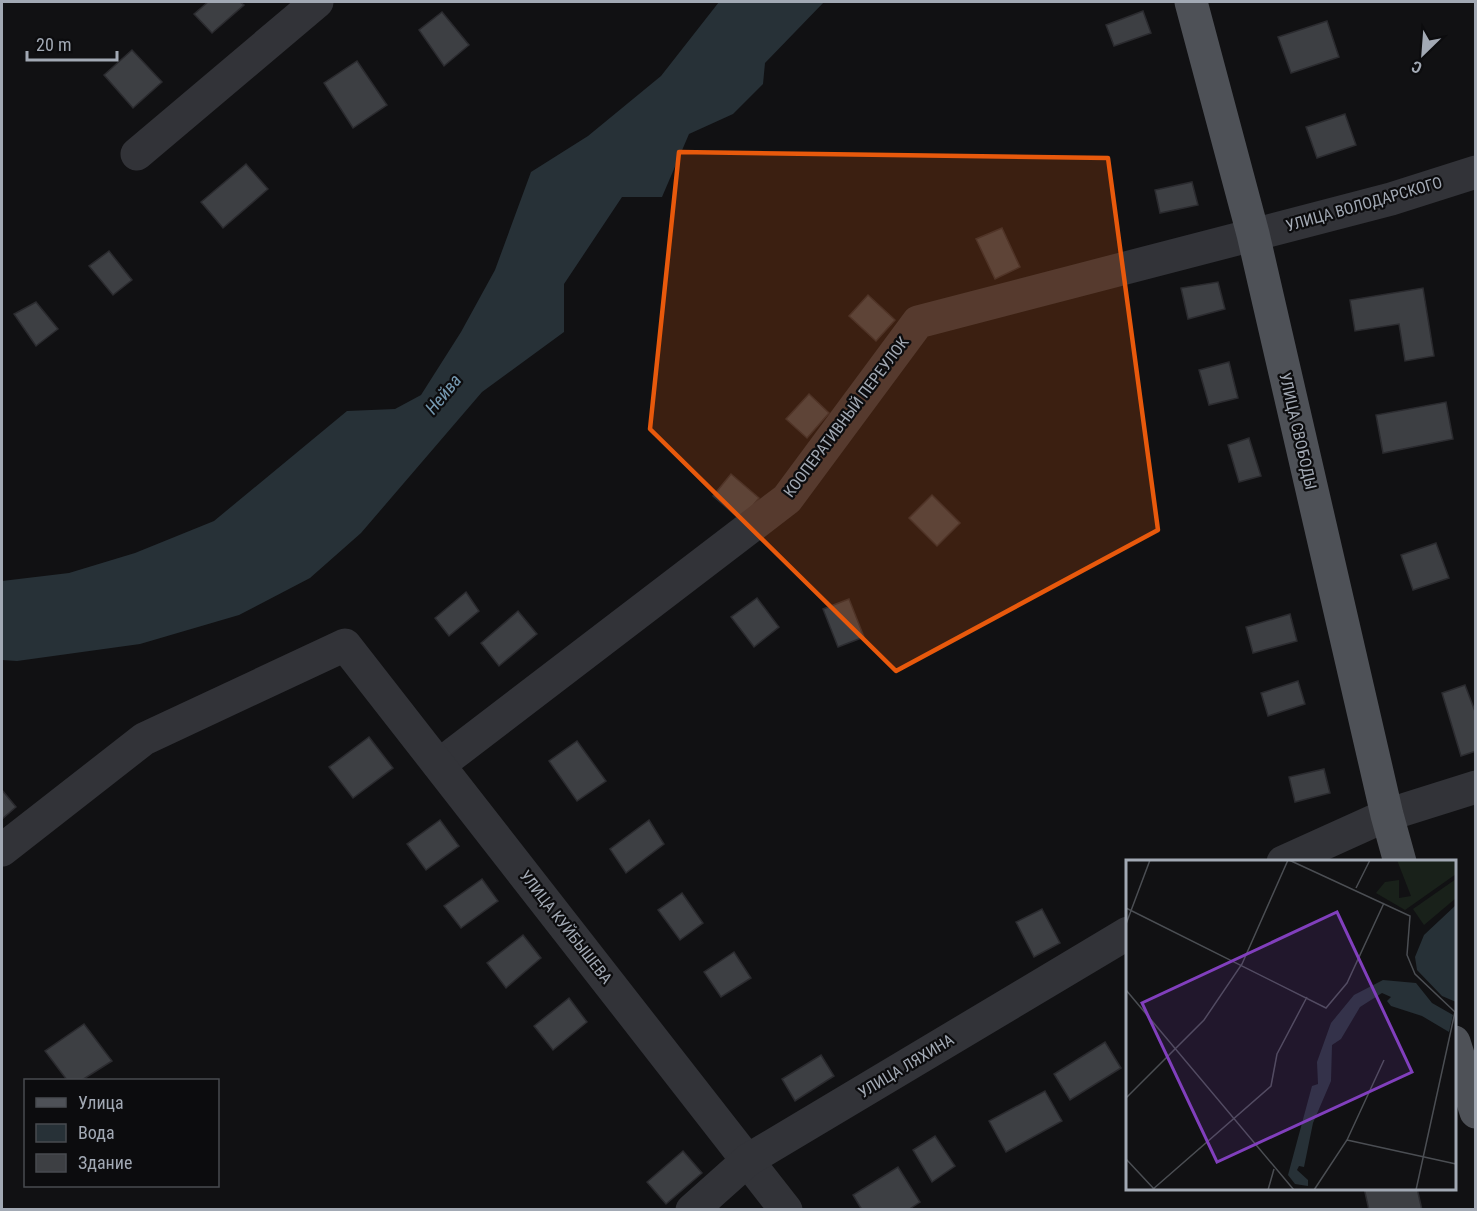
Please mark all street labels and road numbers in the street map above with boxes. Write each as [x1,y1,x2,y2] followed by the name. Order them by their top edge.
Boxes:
[1284,173,1444,235] street label: УЛИЦА ВОЛОДАРСКОГО
[779,333,913,501] street label: КООПЕРАТИВНЫЙ ПЕРЕУЛОК
[1275,371,1321,491] street label: УЛИЦА СВОБОДЫ
[516,866,616,988] street label: УЛИЦА КУЙБЫШЕВА
[855,1030,957,1102] street label: УЛИЦА ЛЯХИНА

